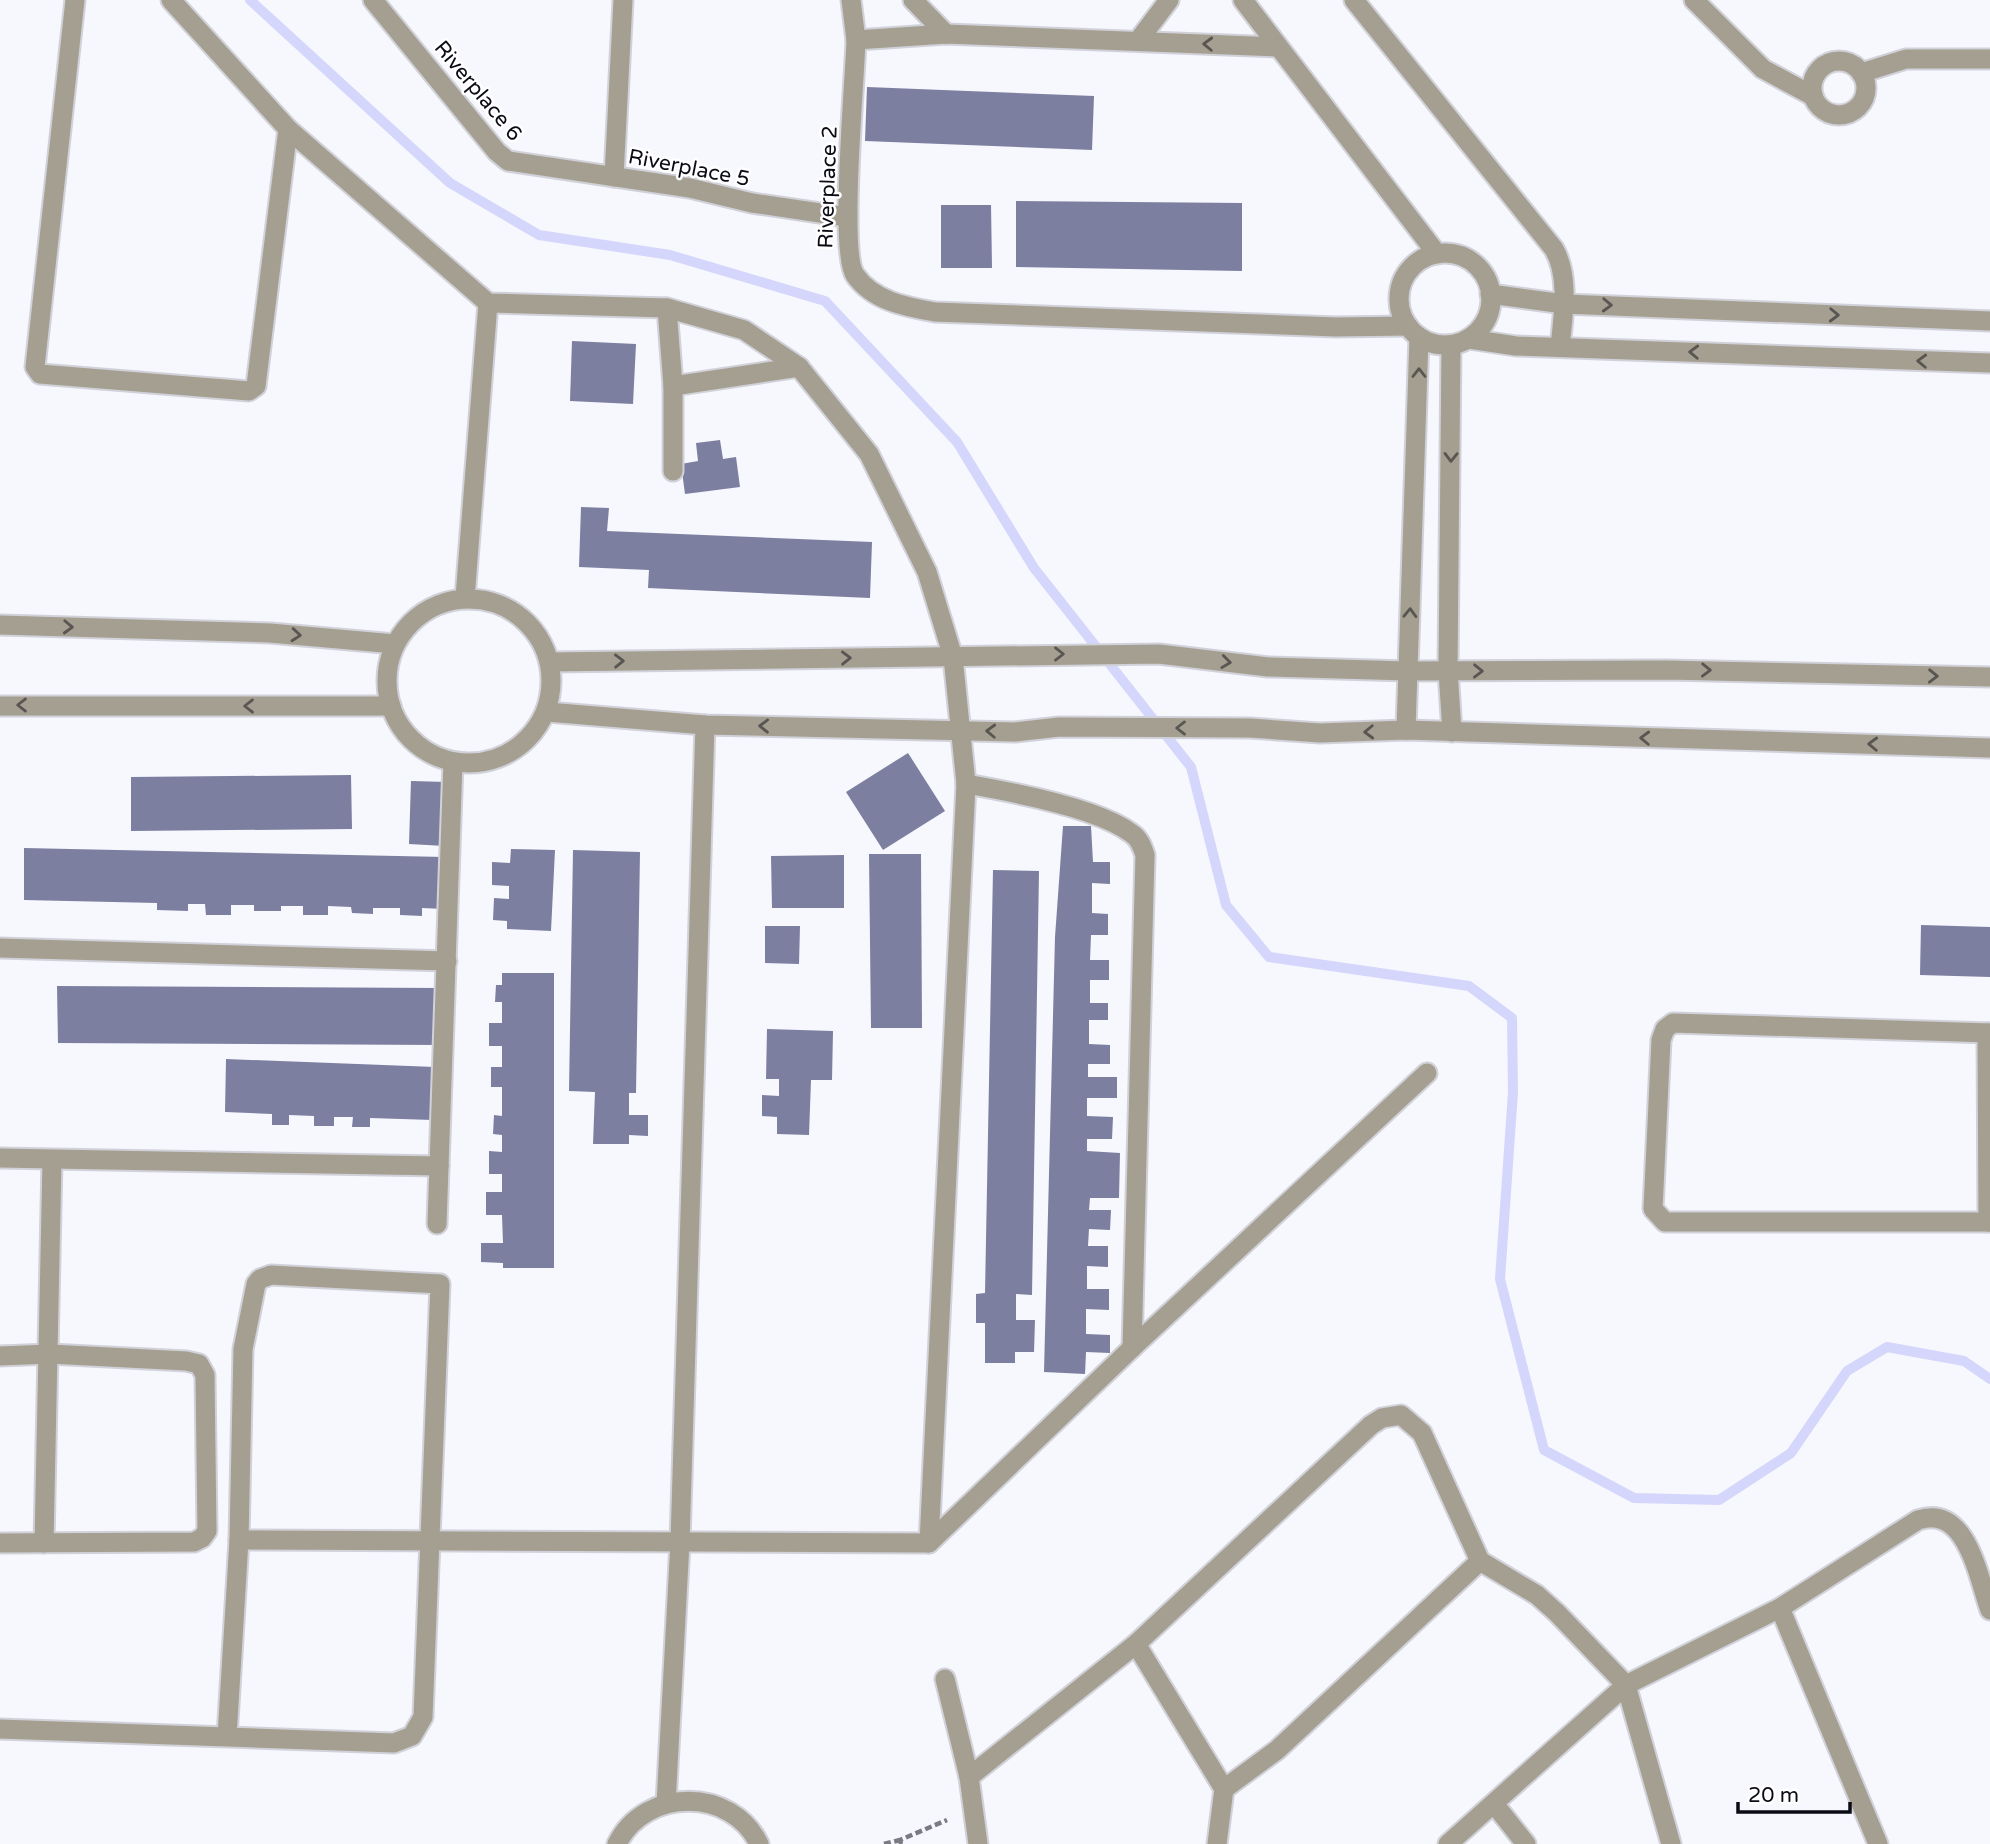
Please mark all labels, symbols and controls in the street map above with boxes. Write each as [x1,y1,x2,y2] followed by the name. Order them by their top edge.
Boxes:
[429,36,527,146] street label: Riverplace 6
[1202,37,1213,52] one-way arrow
[813,125,843,249] street label: Riverplace 2
[626,144,752,192] street label: Riverplace 5
[1602,298,1613,313] one-way arrow
[1829,307,1840,322] one-way arrow
[1689,344,1700,359] one-way arrow
[1916,353,1927,368] one-way arrow
[1411,367,1427,378] one-way arrow
[1443,452,1459,463] one-way arrow
[1402,607,1417,618] one-way arrow
[63,619,74,635] one-way arrow
[290,627,301,642] one-way arrow
[1055,646,1065,662] one-way arrow
[841,651,852,666] one-way arrow
[614,653,624,669] one-way arrow
[1221,655,1232,670] one-way arrow
[1473,663,1484,679] one-way arrow
[1700,663,1711,678] one-way arrow
[1928,668,1939,683] one-way arrow
[16,698,27,713] one-way arrow
[243,698,254,714] one-way arrow
[758,719,769,734] one-way arrow
[1176,720,1187,735] one-way arrow
[985,724,996,739] one-way arrow
[1363,724,1374,739] one-way arrow
[1640,730,1651,745] one-way arrow
[1867,737,1878,752] one-way arrow
[1738,1770,1850,1814] scale bar
[1748,1783,1799,1808] text: 20 m

